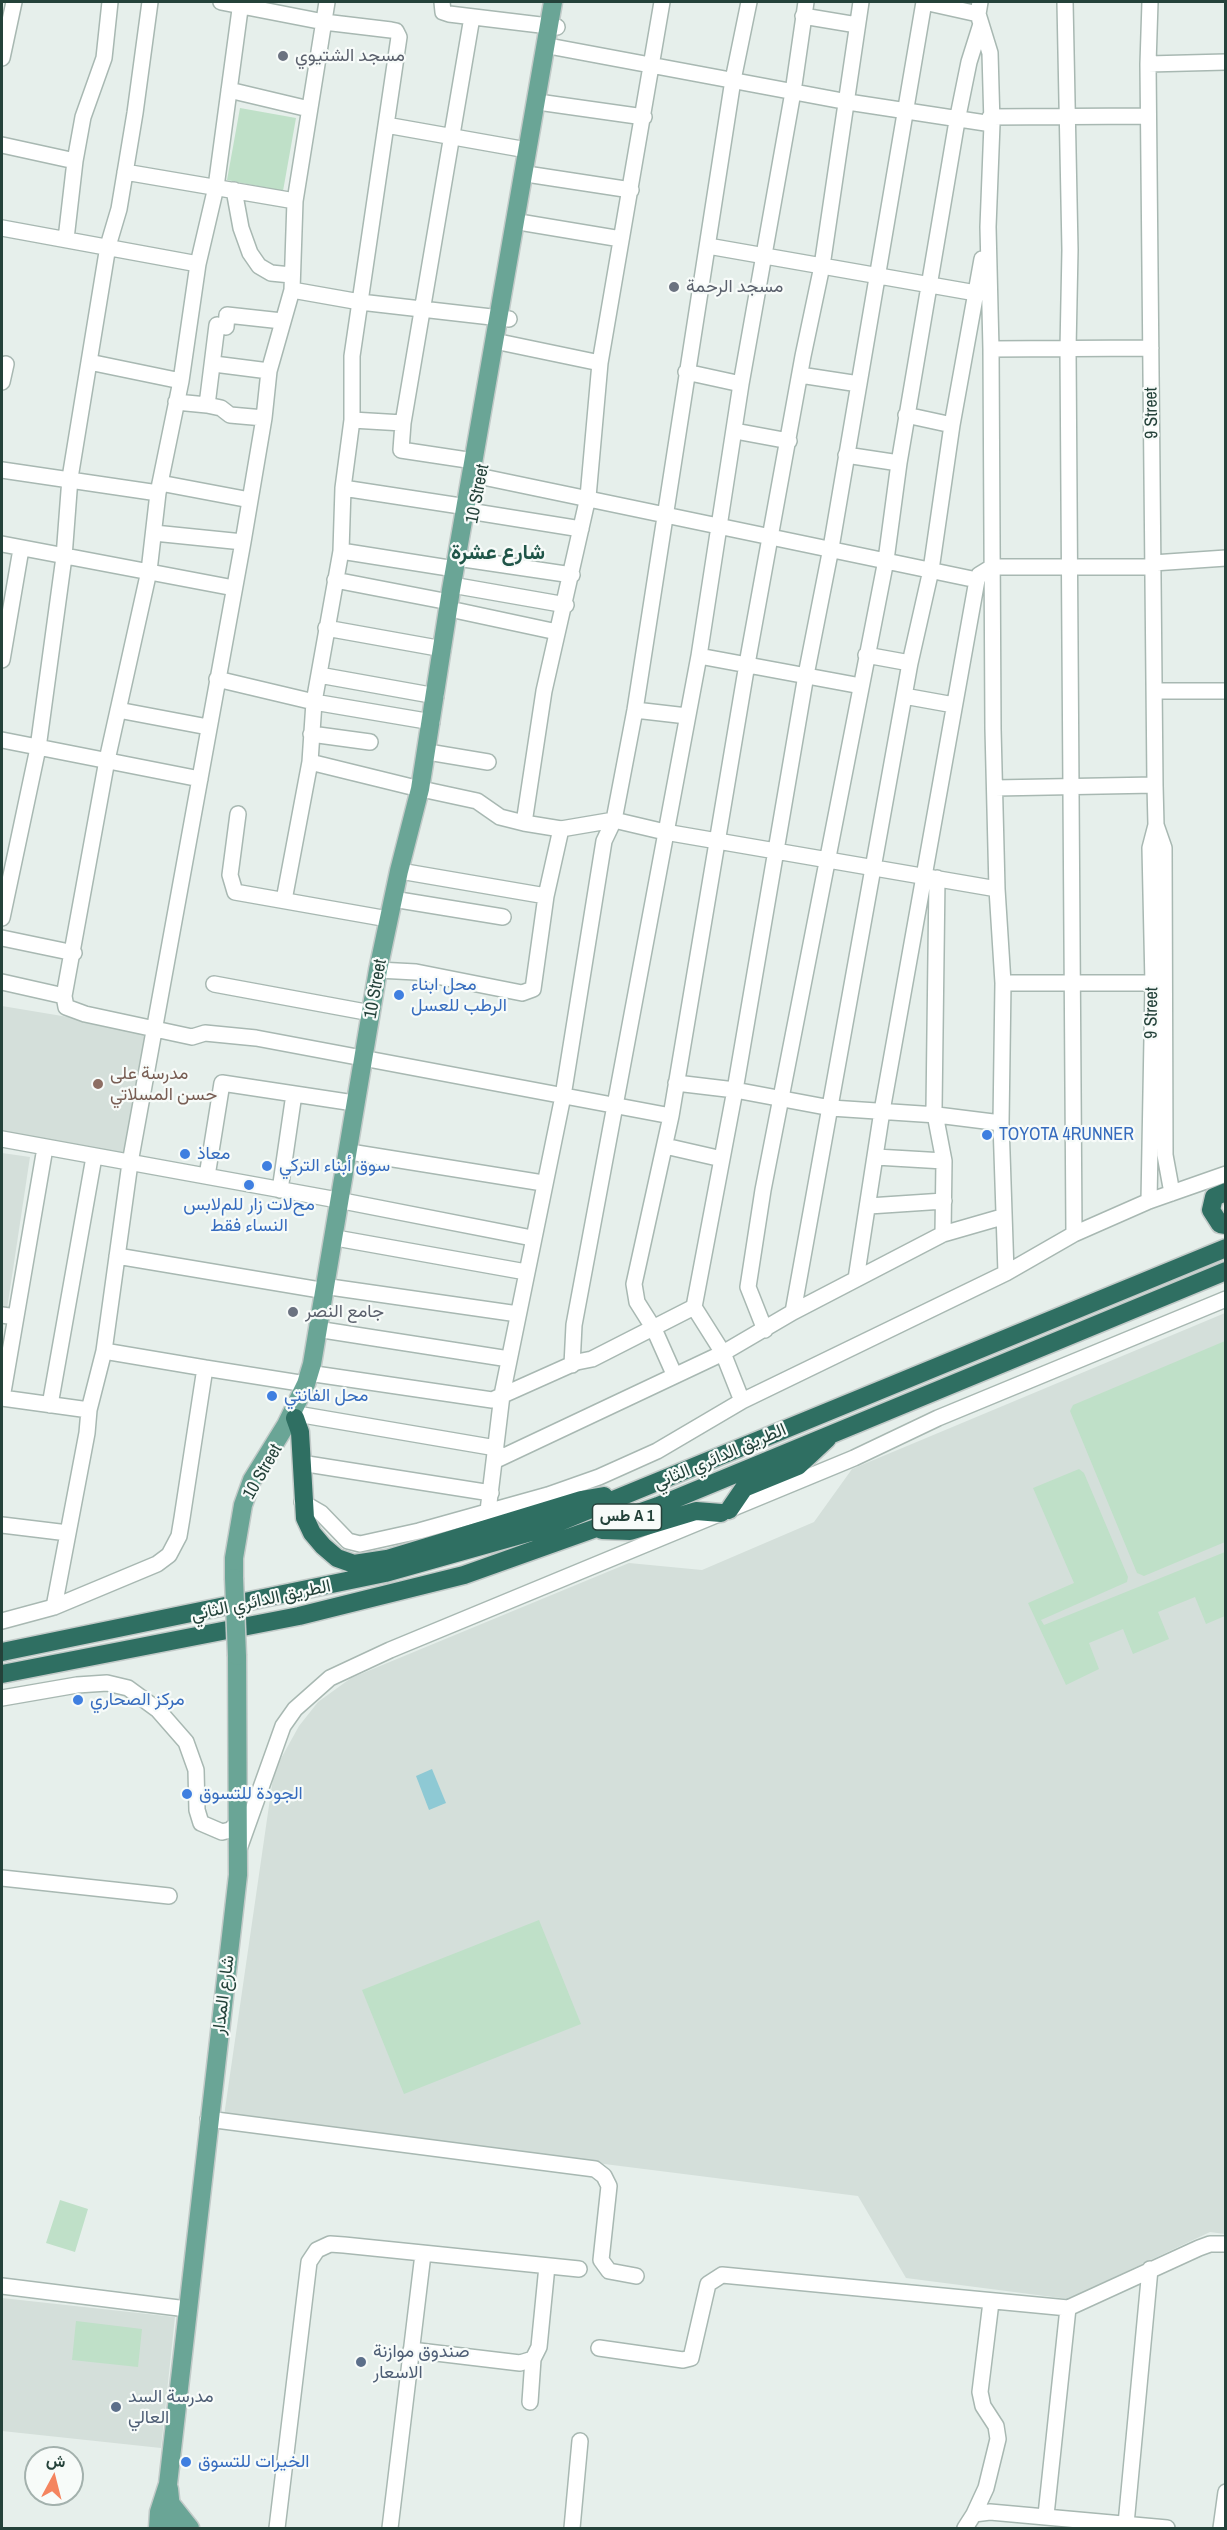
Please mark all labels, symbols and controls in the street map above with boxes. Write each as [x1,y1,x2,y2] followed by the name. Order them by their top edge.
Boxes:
[295,45,405,67] place label: مسجد الشتيوي
[276,49,290,63] marker: مسجد الشتيوي
[686,276,783,298] place label: مسجد الرحمة
[667,280,681,294] marker: مسجد الرحمة
[1141,387,1163,439] street label: 9 Street
[462,463,494,525] street label: 10 Street
[451,540,545,566] district label: شارع عشرة
[360,958,392,1020] street label: 10 Street
[411,974,507,1016] place label: محل ابناء الرطب للعسل
[1141,987,1163,1039] street label: 9 Street
[392,988,406,1002] marker: محل ابناء الرطب للعسل
[110,1063,217,1106] place label: مدرسة على حسن المسلاتي
[91,1077,105,1091] marker: مدرسة على حسن المسلاتي
[999,1124,1134,1146] place label: TOYOTA 4RUNNER
[980,1128,994,1142] marker: TOYOTA 4RUNNER
[197,1143,230,1165] place label: معاذ
[178,1147,192,1161] marker: معاذ
[279,1155,390,1177] place label: سوق أبناء التركي
[260,1159,274,1173] marker: سوق أبناء التركي
[242,1178,256,1192] marker: محﻻت زار للمﻻبس النساء فقط
[183,1194,315,1236] place label: محﻻت زار للمﻻبس النساء فقط
[305,1301,384,1323] place label: جامع النصر
[286,1305,300,1319] marker: جامع النصر
[284,1385,368,1407] place label: محل الفانتي
[265,1389,279,1403] marker: محل الفانتي
[650,1419,790,1495] street label: الطريق الدائري الثاني
[239,1441,287,1503] street label: 10 Street
[592,1504,662,1530] road number: طس A 1
[189,1576,333,1626] street label: الطريق الدائري الثاني
[90,1689,185,1711] place label: مركز الصحاري
[71,1693,85,1707] marker: مركز الصحاري
[199,1783,303,1805] place label: الجودة للتسوق
[180,1787,194,1801] marker: الجودة للتسوق
[208,1954,240,2036] street label: شارع المدار
[373,2341,469,2384] place label: صندوق موازنة الاسعار
[354,2355,368,2369] marker: صندوق موازنة الاسعار
[128,2386,214,2428] place label: مدرسة السد العالي
[109,2400,123,2414] marker: مدرسة السد العالي
[24,2446,84,2506] north arrow
[45,2448,67,2472] text: ش
[198,2451,310,2473] place label: الخيرات للتسوق
[179,2455,193,2469] marker: الخيرات للتسوق

